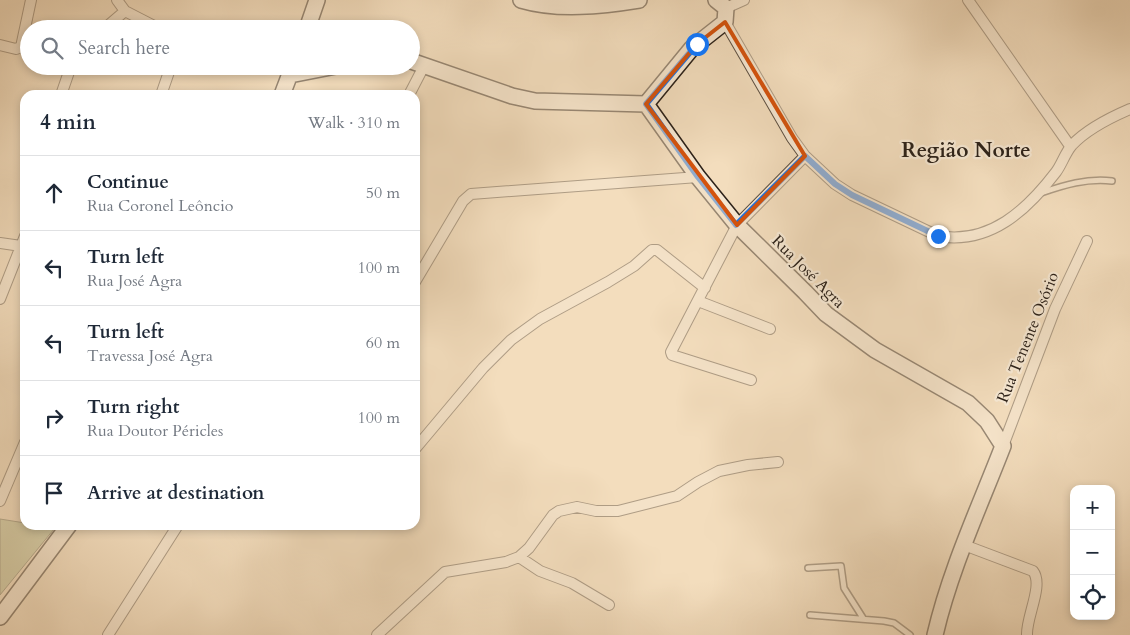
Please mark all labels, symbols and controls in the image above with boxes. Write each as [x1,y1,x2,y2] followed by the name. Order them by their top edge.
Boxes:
[20,20,420,75] search box
[686,33,709,56] route start
[38,34,66,62] icon: search
[78,35,170,61] text: Search here
[40,108,96,137] text: 4 min
[308,112,400,134] text: Walk · 310 m
[901,136,1031,165] district label: Região Norte
[87,169,169,195] text: Continue
[40,179,68,207] icon: ahead
[366,182,400,204] text: 50 m
[87,195,233,217] text: Rua Coronel Leôncio
[927,225,950,248] route end
[767,230,850,313] street label: Rua José Agra
[87,244,164,270] text: Turn left
[40,254,68,282] icon: left
[358,257,400,279] text: 100 m
[992,269,1064,406] street label: Rua Tenente Osório
[87,270,182,292] text: Rua José Agra
[87,319,164,345] text: Turn left
[40,329,68,357] icon: left
[366,332,400,354] text: 60 m
[87,345,213,367] text: Travessa José Agra
[87,394,179,420] text: Turn right
[40,404,68,432] icon: right
[358,407,400,429] text: 100 m
[87,420,223,442] text: Rua Doutor Péricles
[40,479,68,507] icon: arrive
[87,480,264,506] text: Arrive at destination
[1070,485,1115,620] map controls
[1070,485,1115,530] button: +
[1070,530,1115,575] button: −
[1070,575,1115,620] button: locate

